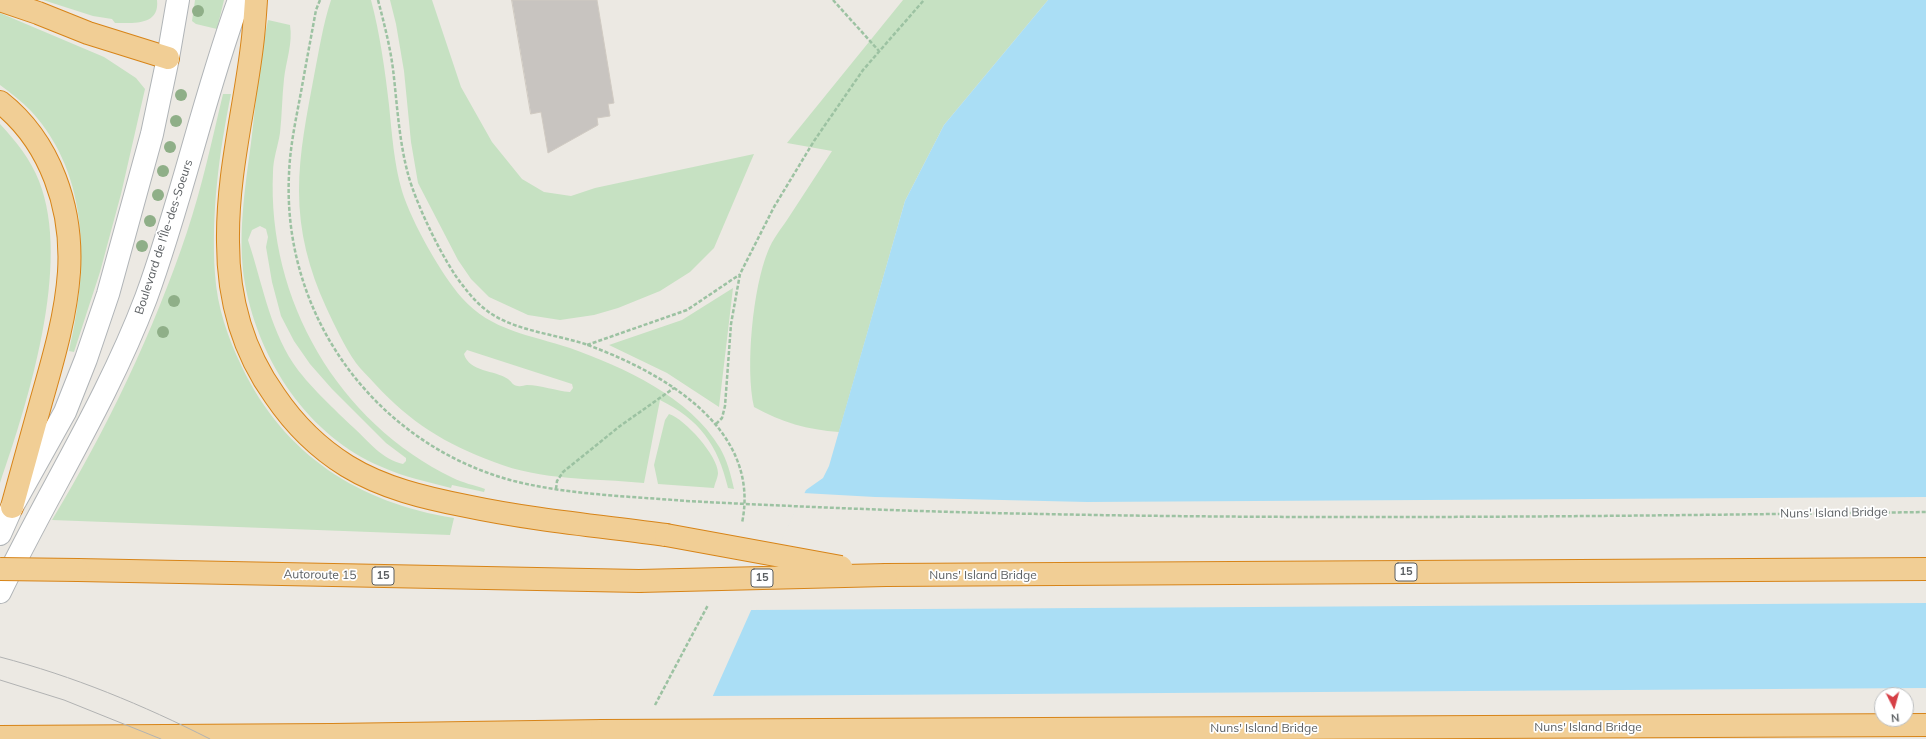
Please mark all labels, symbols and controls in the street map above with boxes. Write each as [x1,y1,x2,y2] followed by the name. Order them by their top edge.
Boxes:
[132,158,196,316] street label: Boulevard de l'Île-des-Soeurs
[1780,505,1888,521] street label: Nuns' Island Bridge
[1395,563,1417,581] road number: 15
[283,567,357,583] street label: Autoroute 15
[372,567,394,585] road number: 15
[929,568,1037,582] street label: Nuns' Island Bridge
[751,569,773,587] road number: 15
[1874,687,1914,727] north arrow
[1890,711,1900,725] text: N
[1534,720,1642,734] street label: Nuns' Island Bridge
[1210,721,1318,735] street label: Nuns' Island Bridge

